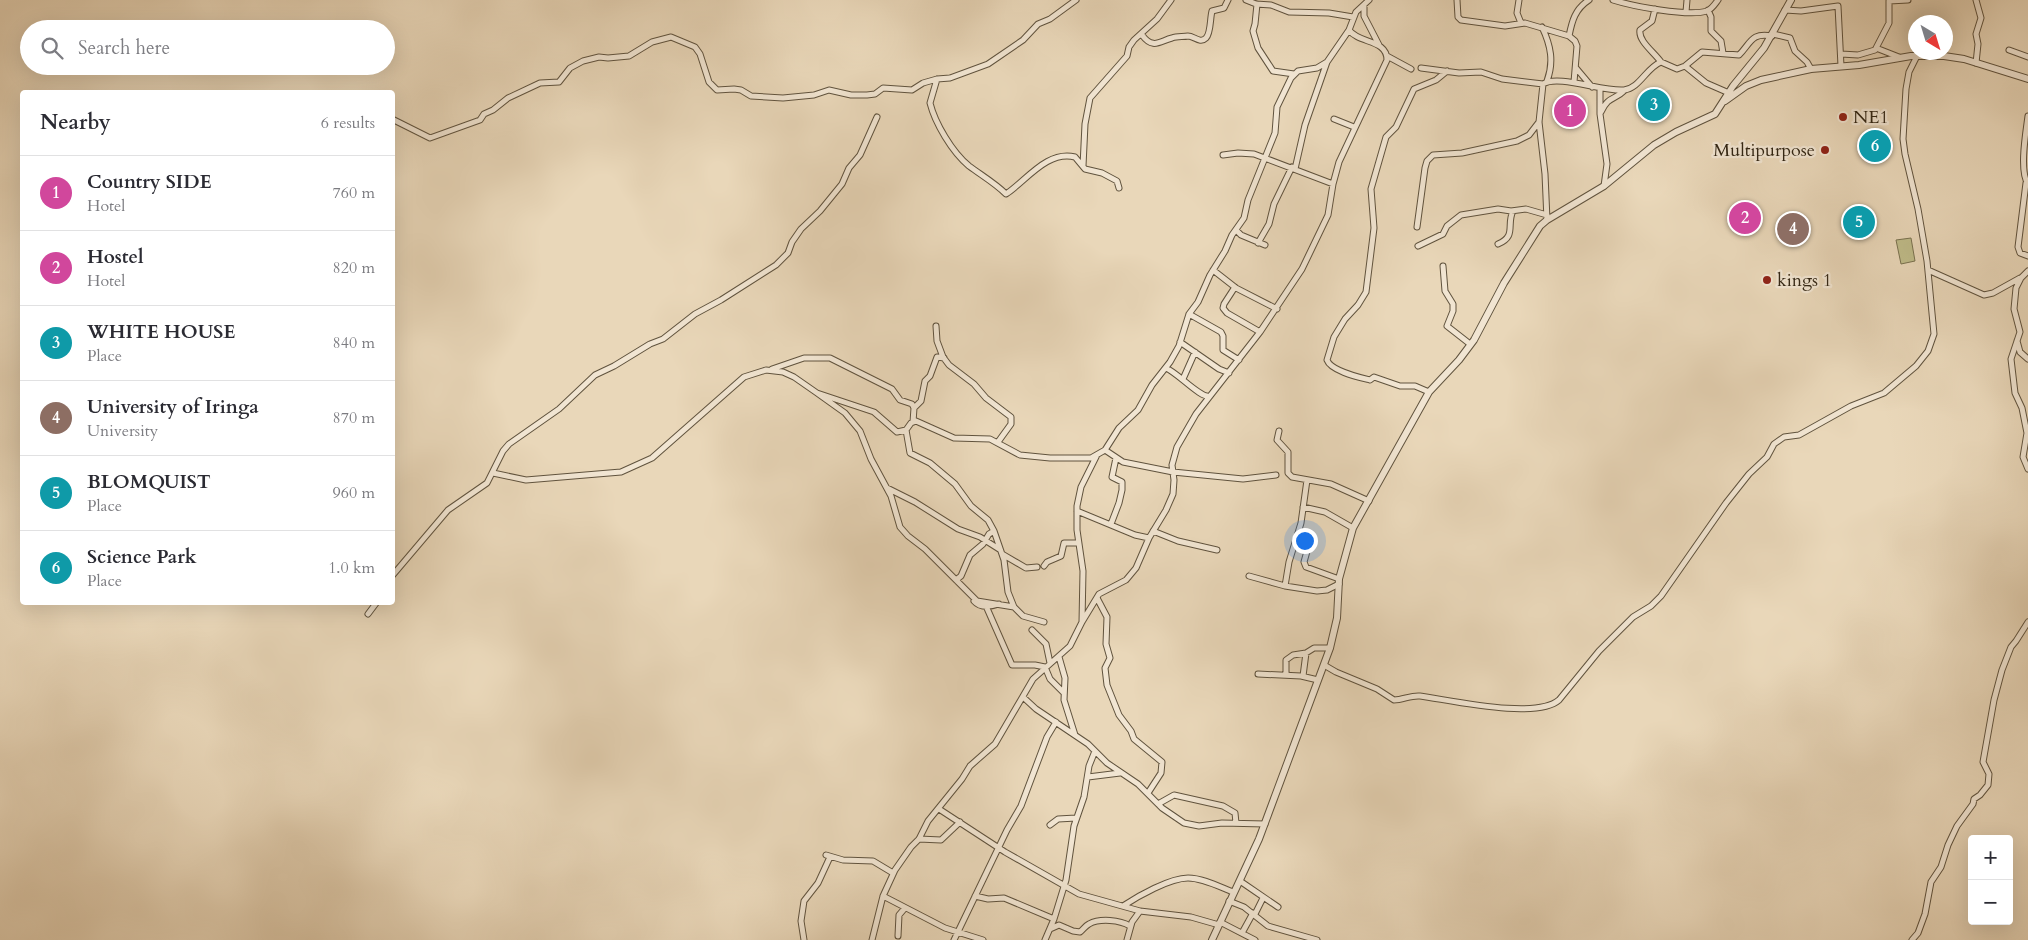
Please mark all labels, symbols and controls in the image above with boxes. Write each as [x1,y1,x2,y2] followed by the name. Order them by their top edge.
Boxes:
[1908,15,1953,60] north arrow
[20,20,395,75] search box
[38,34,66,62] icon: search
[78,35,170,61] text: Search here
[1638,86,1670,124] pin: 3
[1554,92,1586,130] pin: 1
[1853,105,1889,130] place label: NE1
[40,108,111,137] text: Nearby
[1837,111,1849,123] marker: NE1
[321,112,375,134] text: 6 results
[1859,127,1891,165] pin: 6
[1713,138,1815,163] place label: Multipurpose
[1819,144,1831,156] marker: Multipurpose
[87,169,212,195] text: Country SIDE
[52,182,60,204] text: 1
[333,182,375,204] text: 760 m
[87,195,125,217] text: Hotel
[1729,199,1761,237] pin: 2
[1843,203,1875,241] pin: 5
[1777,210,1809,248] pin: 4
[87,244,144,270] text: Hostel
[52,257,60,279] text: 2
[333,257,375,279] text: 820 m
[1777,268,1832,293] place label: kings 1
[87,270,125,292] text: Hotel
[1761,274,1773,286] marker: kings 1
[87,319,235,345] text: WHITE HOUSE
[52,332,60,354] text: 3
[333,332,375,354] text: 840 m
[87,345,122,367] text: Place
[87,394,259,420] text: University of Iringa
[52,407,60,429] text: 4
[333,407,375,429] text: 870 m
[87,420,158,442] text: University
[87,469,211,495] text: BLOMQUIST
[52,482,60,504] text: 5
[333,482,375,504] text: 960 m
[87,495,122,517] text: Place
[1292,528,1318,554] your location
[87,544,197,570] text: Science Park
[52,557,60,579] text: 6
[328,557,375,579] text: 1.0 km
[87,570,122,592] text: Place
[1968,835,2013,925] map controls
[1968,835,2013,880] button: +
[1968,880,2013,925] button: −

